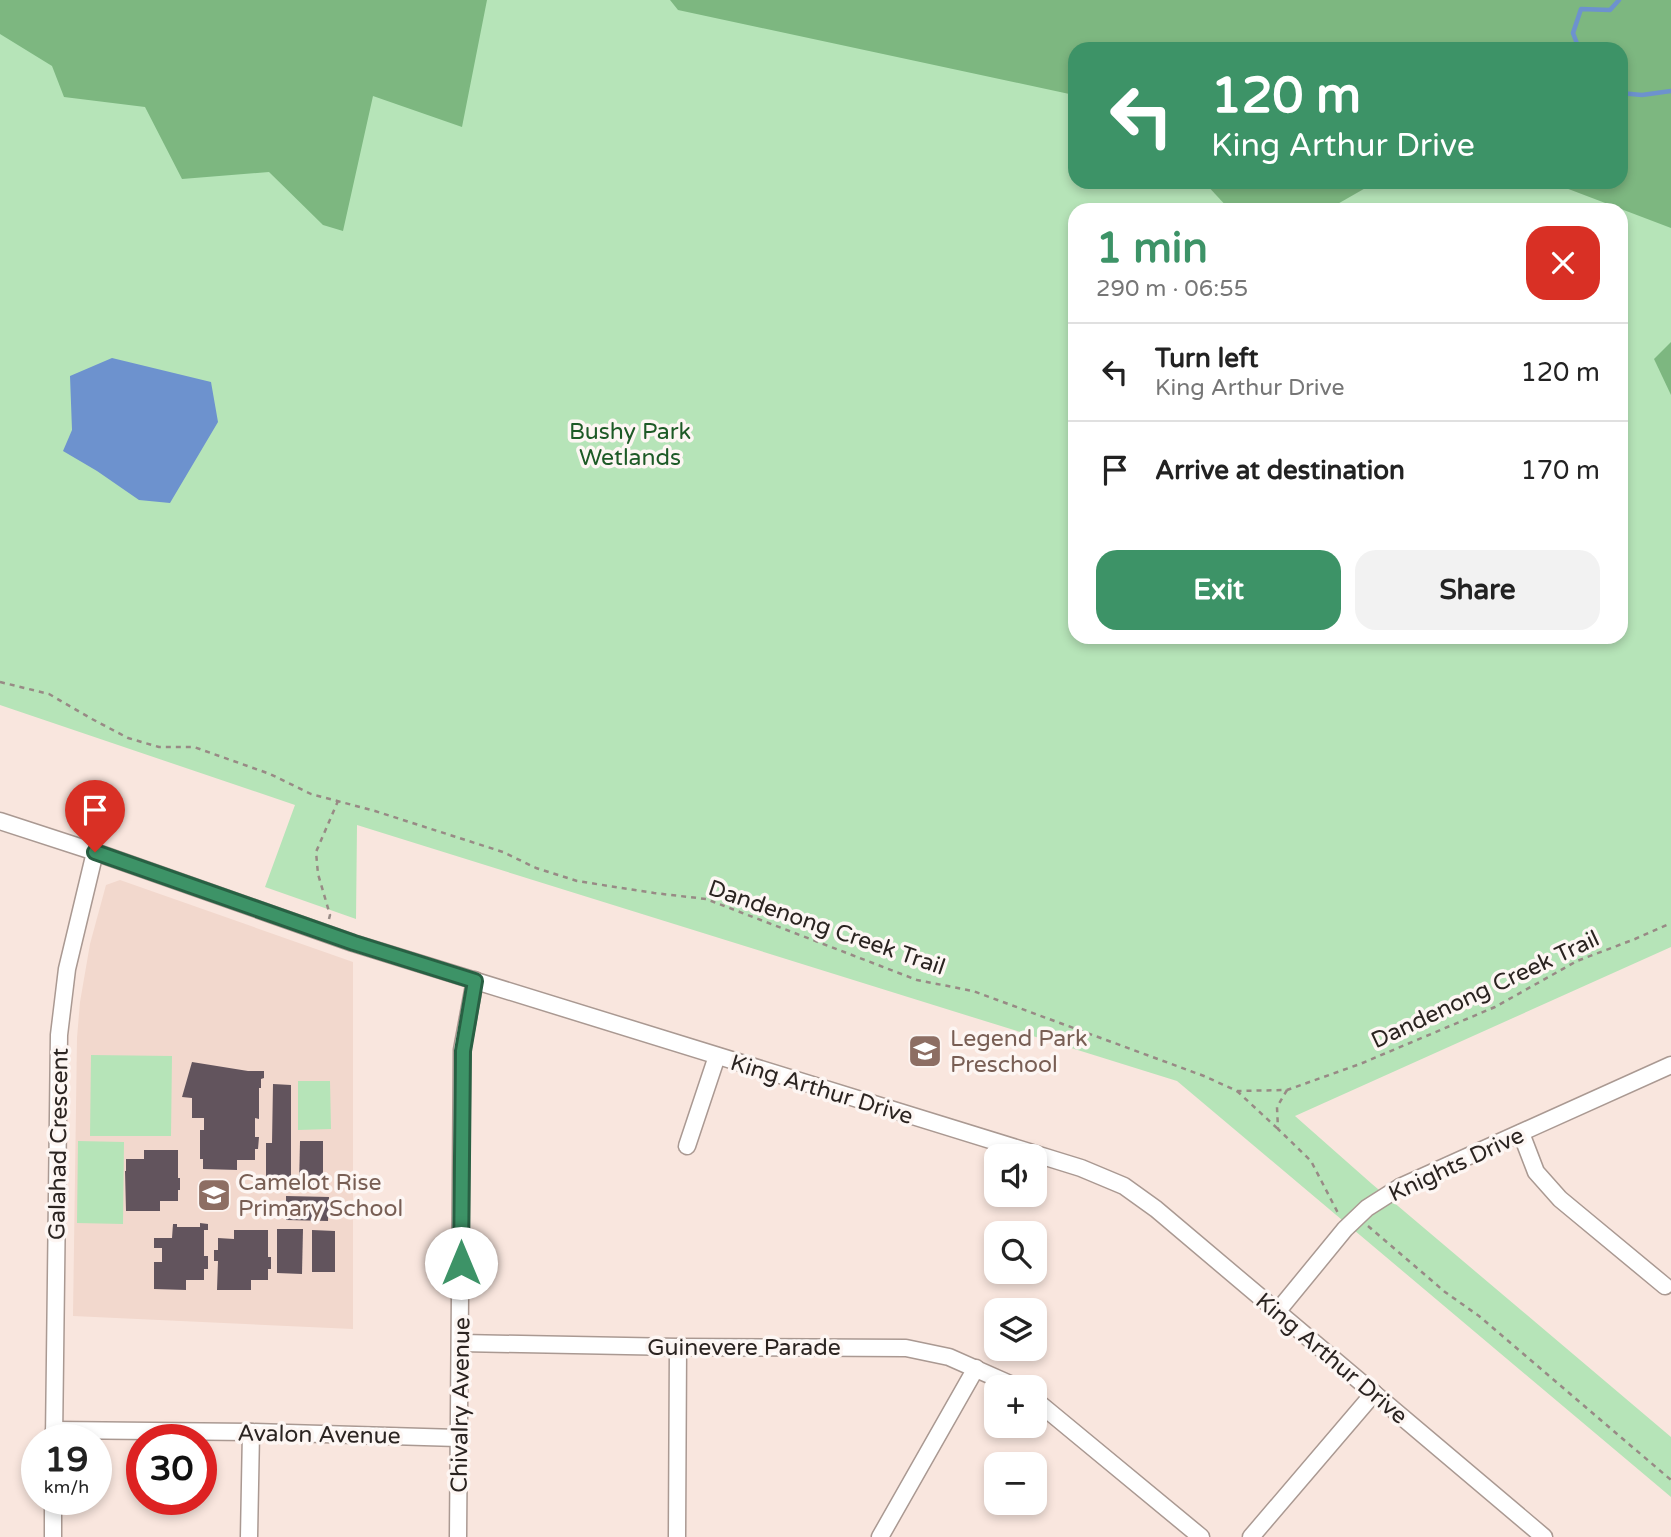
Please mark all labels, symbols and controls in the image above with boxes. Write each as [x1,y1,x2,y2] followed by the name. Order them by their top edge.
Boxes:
[1211,67,1361,126] text: 120 m
[1096,70,1187,161] icon: left
[1211,127,1475,165] text: King Arthur Drive
[1096,223,1208,274] text: 1 min
[1526,226,1600,300] button: close
[1096,275,1248,303] text: 290 m · 06:55
[1155,343,1258,374] text: Turn left
[1096,353,1134,391] icon: left
[1520,357,1600,388] text: 120 m
[1155,374,1345,402] text: King Arthur Drive
[569,418,691,472] park label: Bushy Park Wetlands
[1096,451,1134,489] icon: arrive
[1155,455,1405,486] text: Arrive at destination
[1520,455,1600,486] text: 170 m
[1096,550,1341,630] button: Exit
[1355,550,1600,630] button: Share
[65,780,125,852] pin
[76,791,114,829] icon: arrive
[705,874,949,982] street label: Dandenong Creek Trail
[1367,925,1604,1055] street label: Dandenong Creek Trail
[950,1025,1087,1079] place label: Legend Park Preschool
[906,1032,944,1070] school or university icon: Legend Park Preschool
[43,1047,75,1240] street label: Galahad Crescent
[727,1049,916,1131] street label: King Arthur Drive
[1384,1121,1528,1208] street label: Knights Drive
[984,1144,1047,1515] map controls
[984,1144,1047,1207] button: sound
[238,1169,403,1223] place label: Camelot Rise Primary School
[195,1176,233,1214] school or university icon: Camelot Rise Primary School
[984,1221,1047,1284] button: search
[424,1226,498,1300] position arrow
[1250,1287,1413,1430] street label: King Arthur Drive
[984,1298,1047,1361] button: layers
[445,1317,477,1493] street label: Chivalry Avenue
[647,1334,841,1362] street label: Guinevere Parade
[984,1375,1047,1438] button: +
[237,1420,401,1450] street label: Avalon Avenue
[126,1424,217,1515] speed limit sign: 30
[45,1439,88,1481] text: 19
[984,1452,1047,1515] button: −
[44,1476,89,1498] text: km/h

